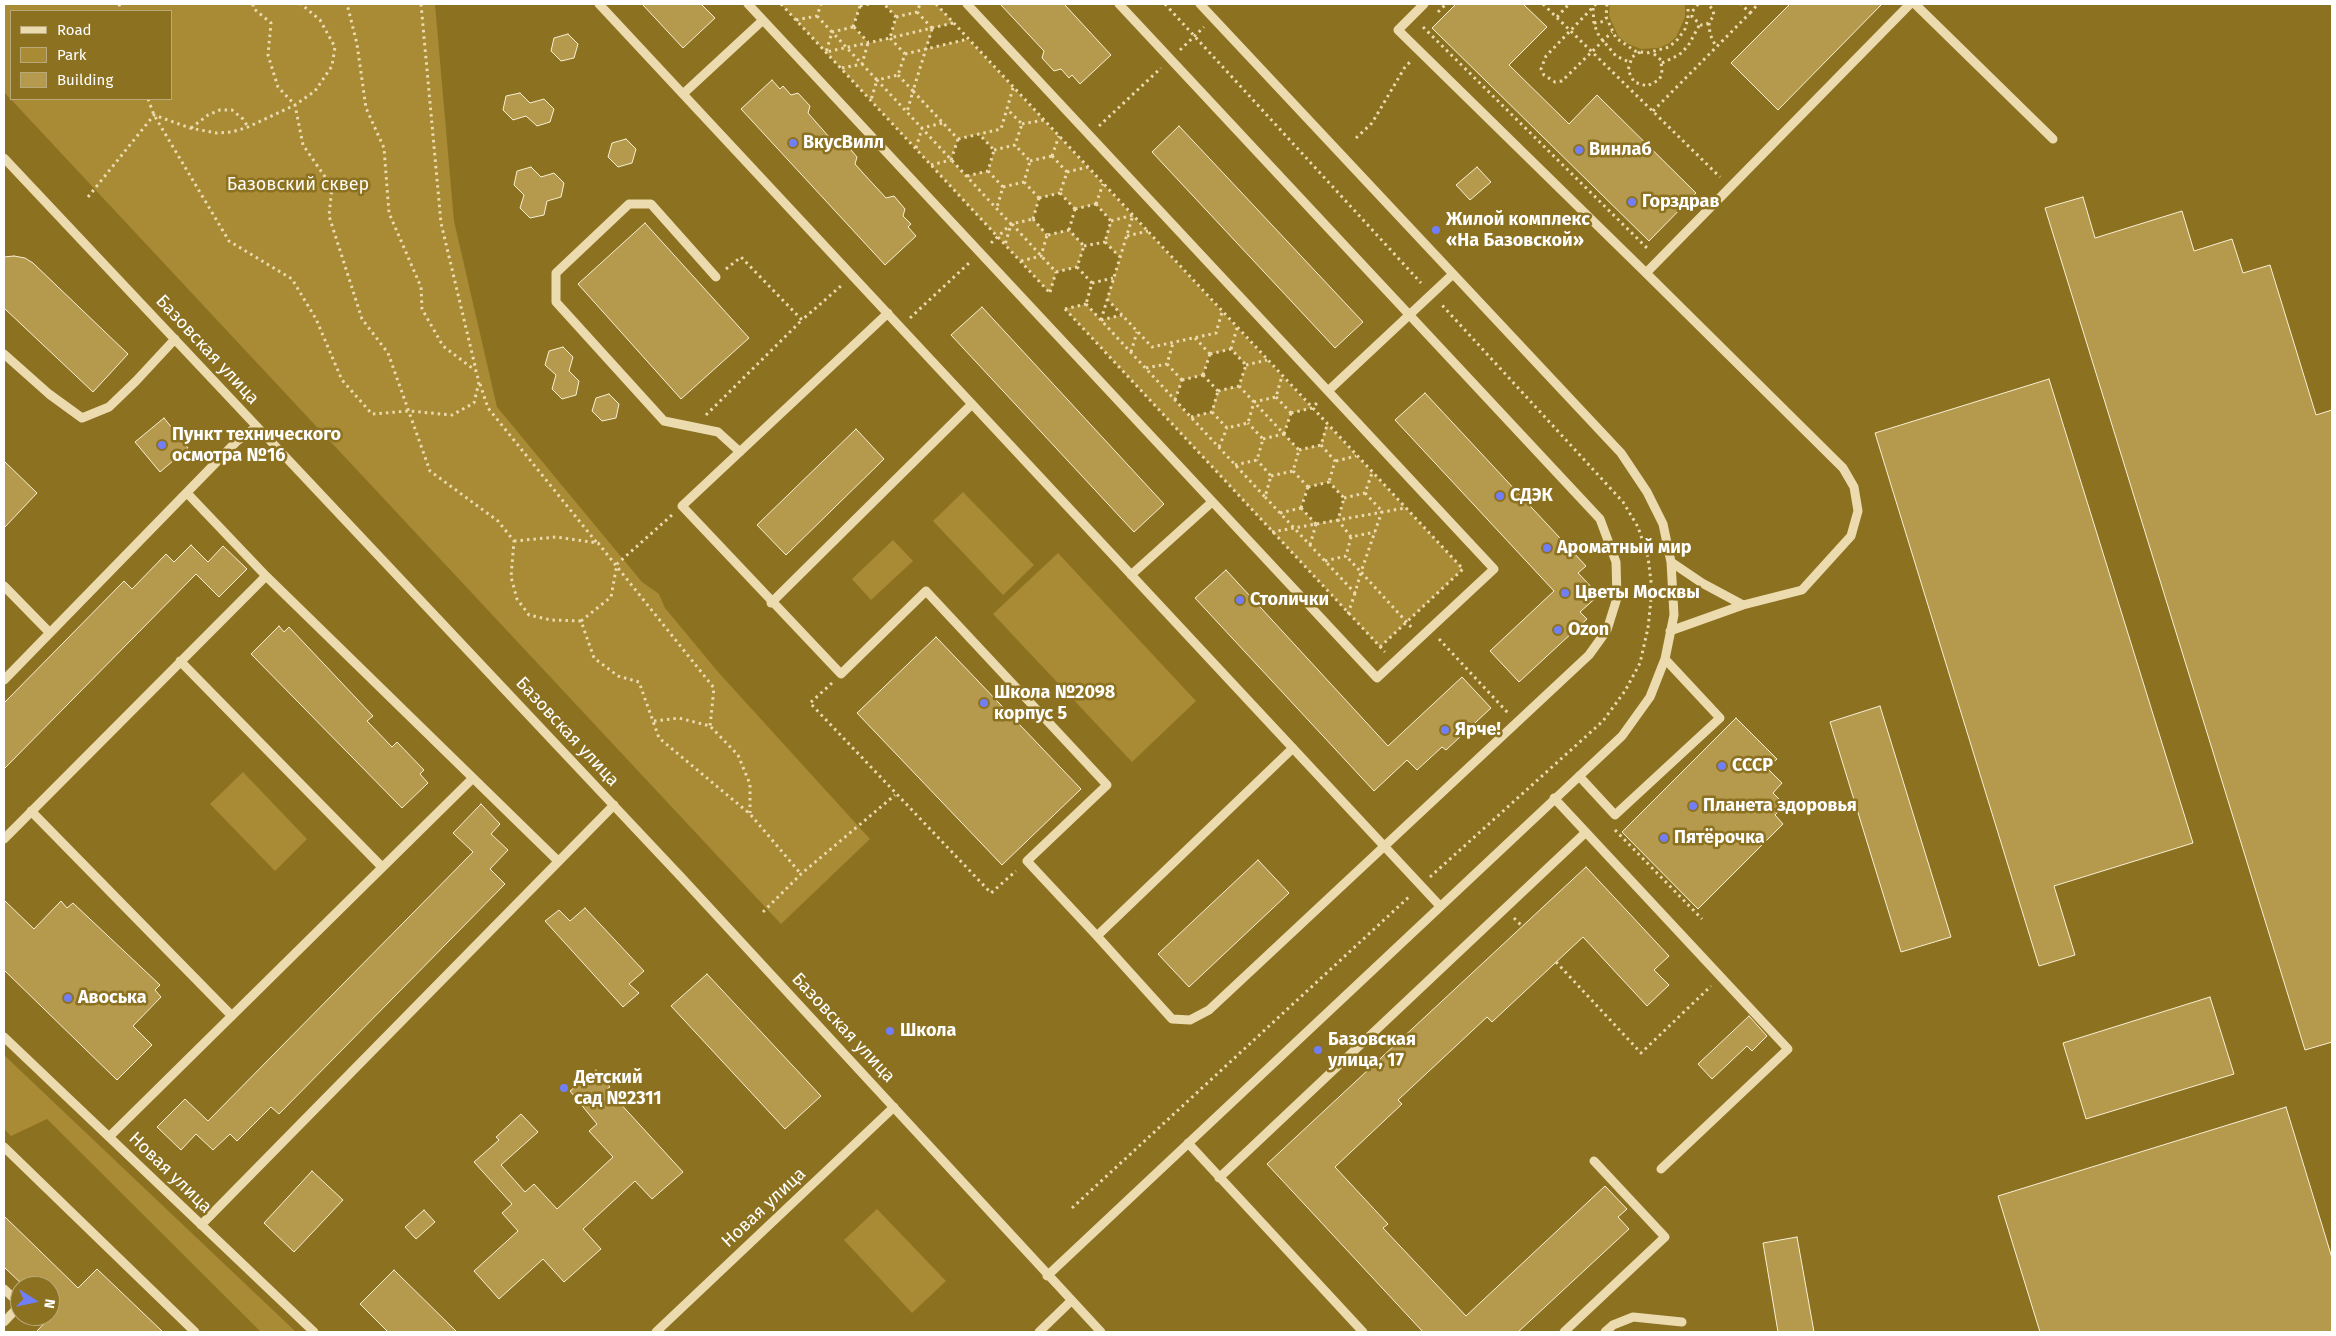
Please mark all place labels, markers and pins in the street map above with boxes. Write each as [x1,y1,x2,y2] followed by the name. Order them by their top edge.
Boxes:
[803,132,884,154] place label: ВкусВилл
[787,137,799,149] marker: ВкусВилл
[1589,139,1652,161] place label: Винлаб
[1573,144,1585,156] marker: Винлаб
[1642,191,1719,213] place label: Горздрав
[1626,196,1638,208] marker: Горздрав
[1446,209,1590,252] place label: Жилой комплекс «На Базовской»
[1430,224,1442,236] marker: Жилой комплекс «На Базовской»
[172,424,341,466] place label: Пункт технического осмотра №16
[156,439,168,451] marker: Пункт технического осмотра №16
[1510,485,1553,507] place label: СДЭК
[1494,490,1506,502] marker: СДЭК
[1557,537,1692,559] place label: Ароматный мир
[1541,542,1553,554] marker: Ароматный мир
[1575,582,1700,604] place label: Цветы Москвы
[1559,587,1571,599] marker: Цветы Москвы
[1250,589,1329,611] place label: Столички
[1234,594,1246,606] marker: Столички
[1568,619,1609,641] place label: Ozon
[1552,624,1564,636] marker: Ozon
[994,682,1115,724] place label: Школа №2098 корпус 5
[978,697,990,709] marker: Школа №2098 корпус 5
[1455,719,1501,741] place label: Ярче!
[1439,724,1451,736] marker: Ярче!
[1732,755,1773,777] place label: СССР
[1716,760,1728,772] marker: СССР
[1703,795,1857,817] place label: Планета здоровья
[1687,800,1699,812] marker: Планета здоровья
[1674,827,1765,849] place label: Пятёрочка
[1658,832,1670,844] marker: Пятёрочка
[78,987,146,1009] place label: Авоська
[62,992,74,1004] marker: Авоська
[900,1020,956,1042] place label: Школа
[884,1025,896,1037] marker: Школа
[1328,1029,1416,1072] place label: Базовская улица, 17
[1312,1044,1324,1056] marker: Базовская улица, 17
[574,1067,662,1110] place label: Детский сад №2311
[558,1082,570,1094] marker: Детский сад №2311

